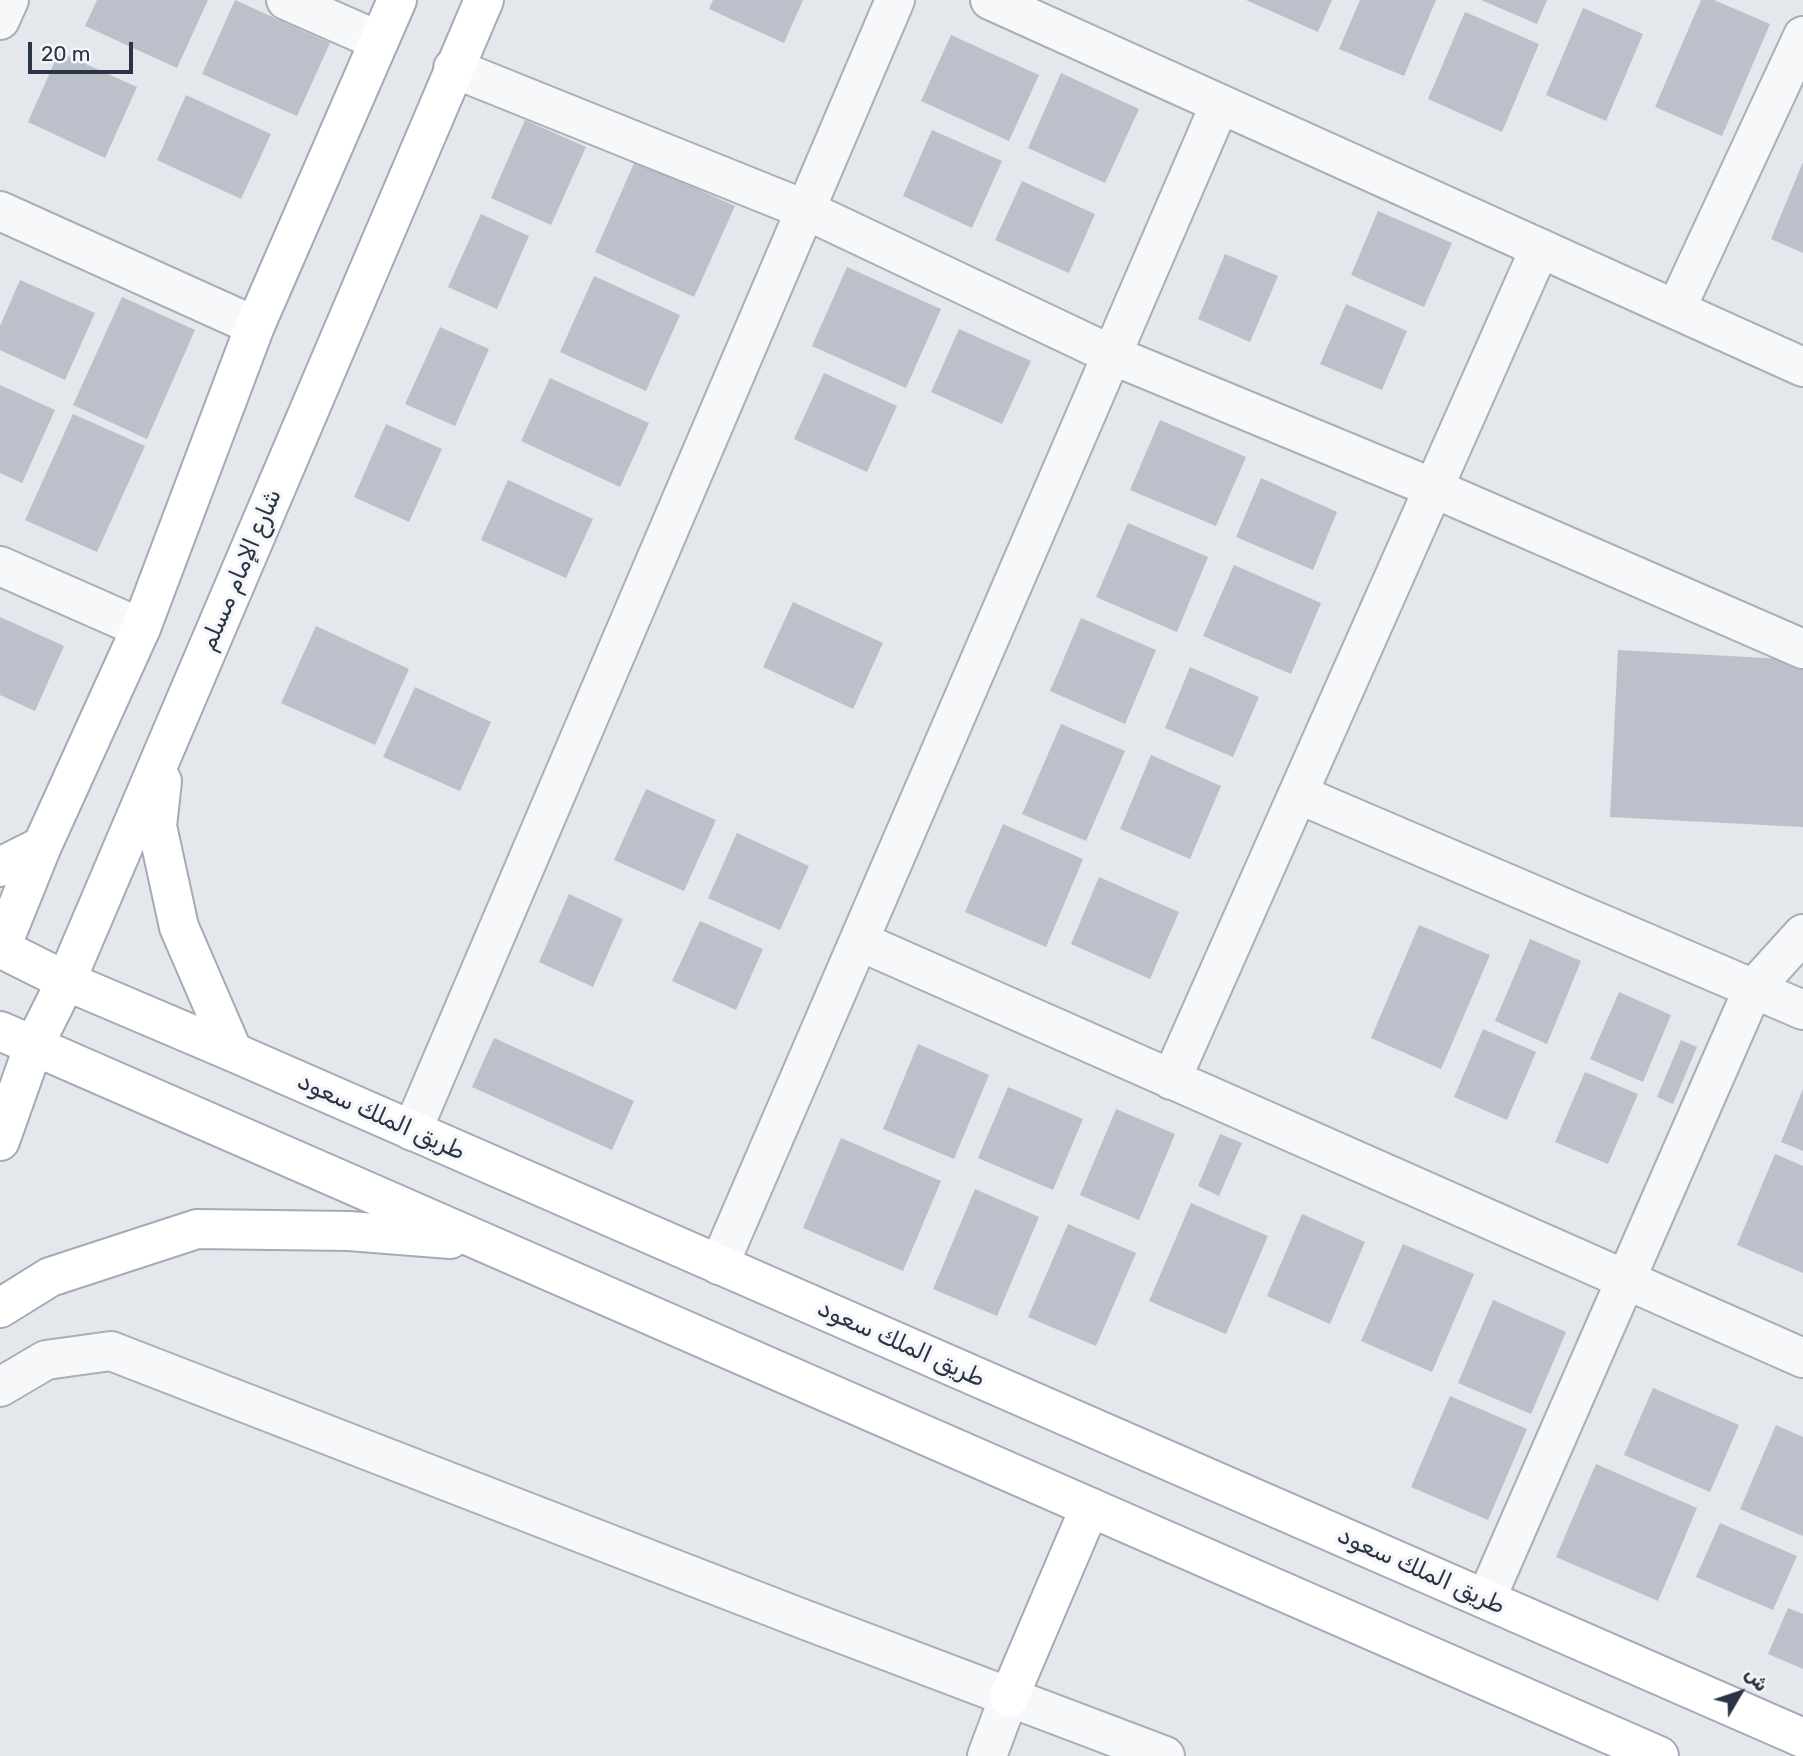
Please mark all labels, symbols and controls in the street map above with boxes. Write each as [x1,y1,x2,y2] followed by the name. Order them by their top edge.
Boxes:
[32,28,136,72] scale bar
[41,41,90,66] text: 20 m
[194,485,288,655] street label: شارع الإمام مسلم
[293,1067,469,1167] street label: طريق الملك سعود
[813,1294,989,1394] street label: طريق الملك سعود
[1333,1521,1509,1621] street label: طريق الملك سعود
[1705,1658,1775,1728] north arrow
[1740,1663,1773,1696] text: ش

